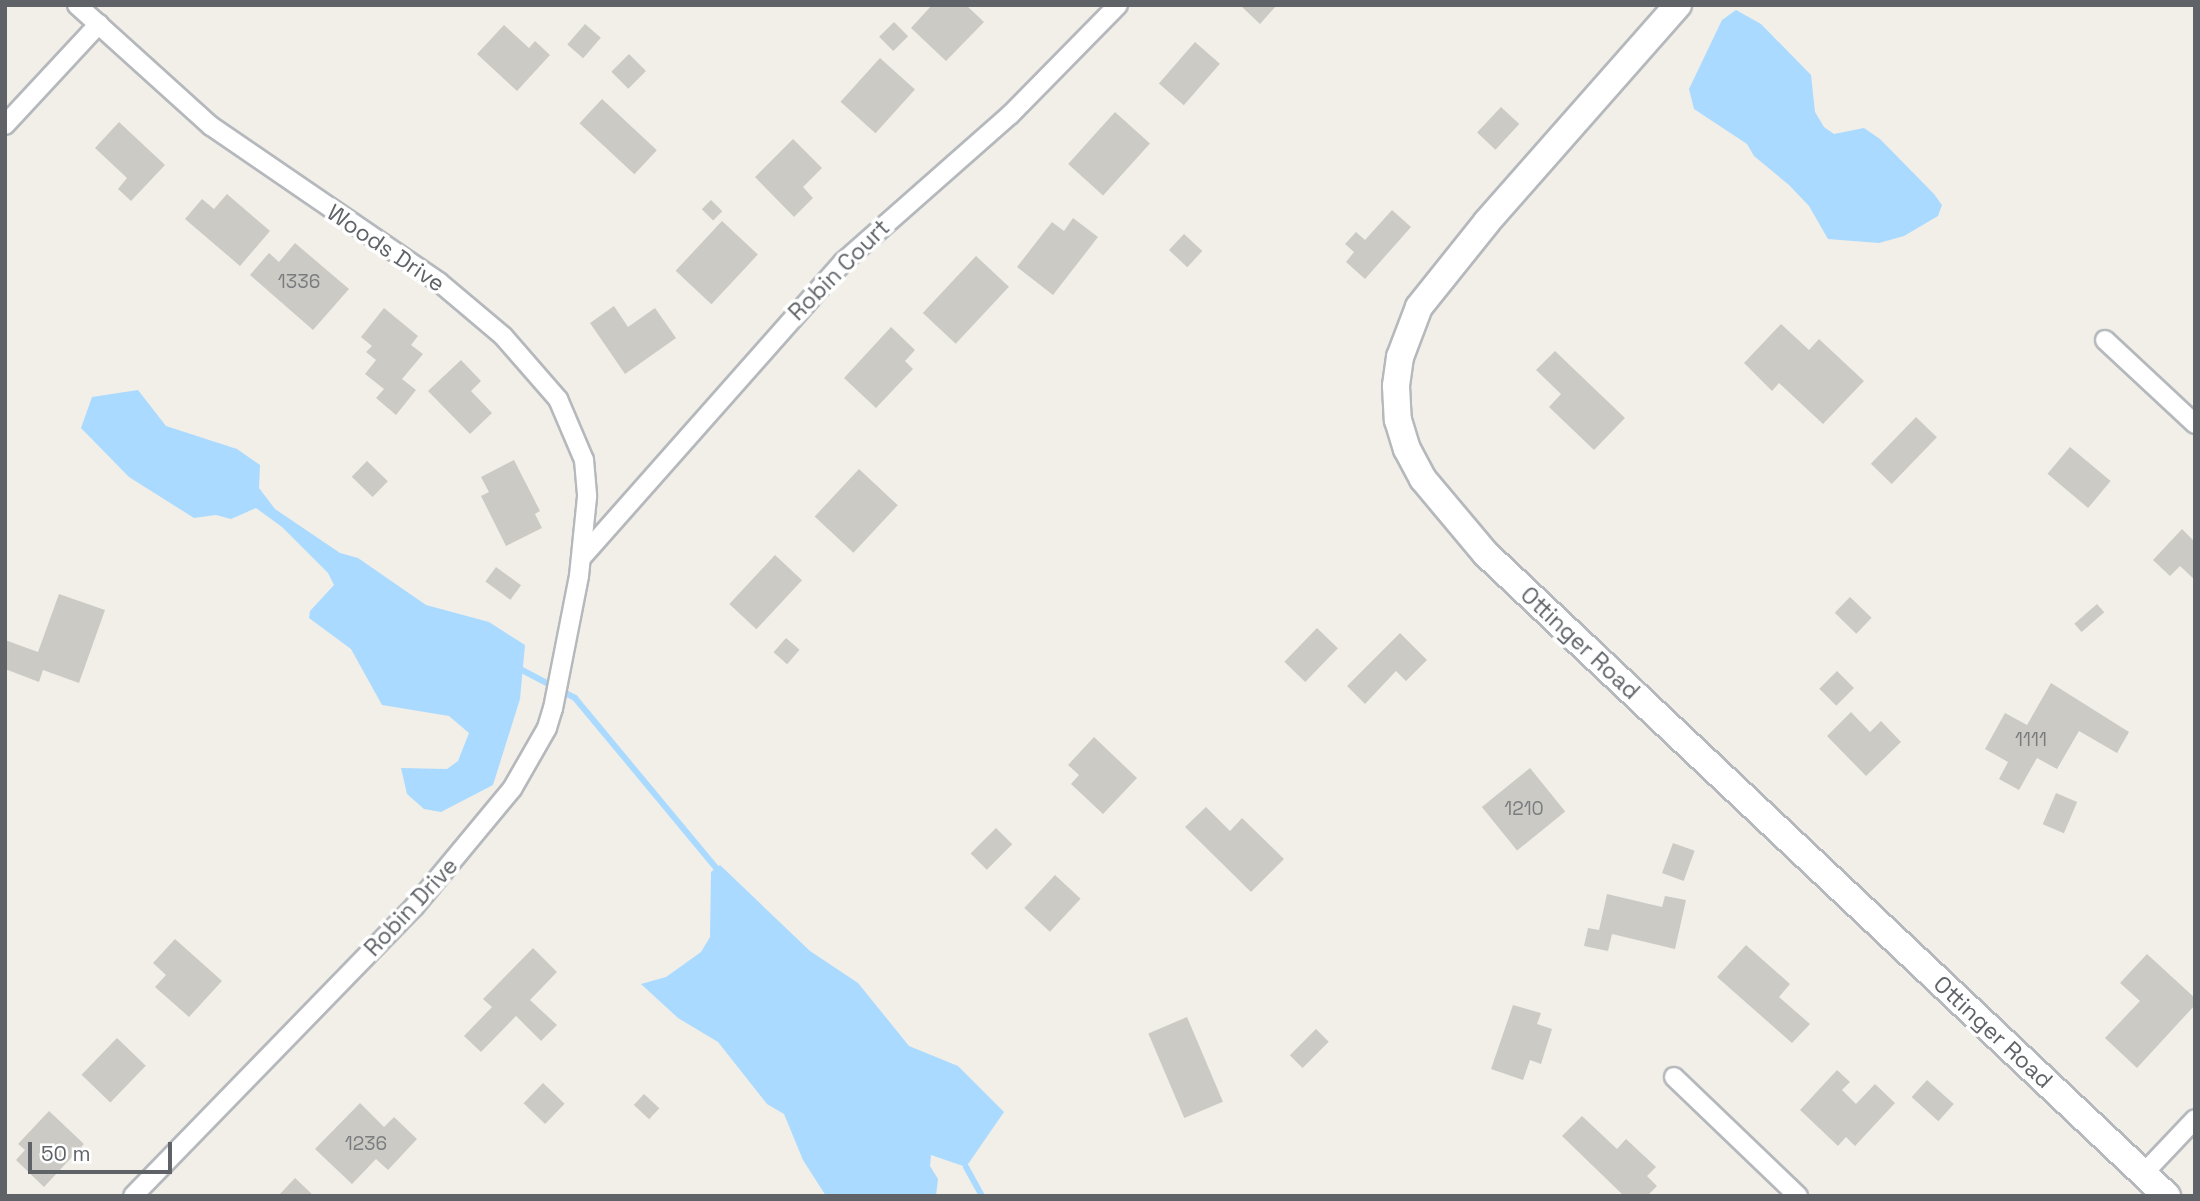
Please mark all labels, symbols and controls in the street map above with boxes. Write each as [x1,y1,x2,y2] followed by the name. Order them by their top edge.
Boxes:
[322,198,450,298] street label: Woods Drive
[783,214,895,326] street label: Robin Court
[278,271,320,293] house number: 1336
[1515,581,1645,705] street label: Ottinger Road
[2015,729,2047,751] house number: 1111
[1504,798,1544,820] house number: 1210
[359,852,463,962] street label: Robin Drive
[1928,970,2058,1094] street label: Ottinger Road
[32,1128,175,1172] scale bar
[345,1133,387,1155] house number: 1236
[41,1140,91,1167] text: 50 m

